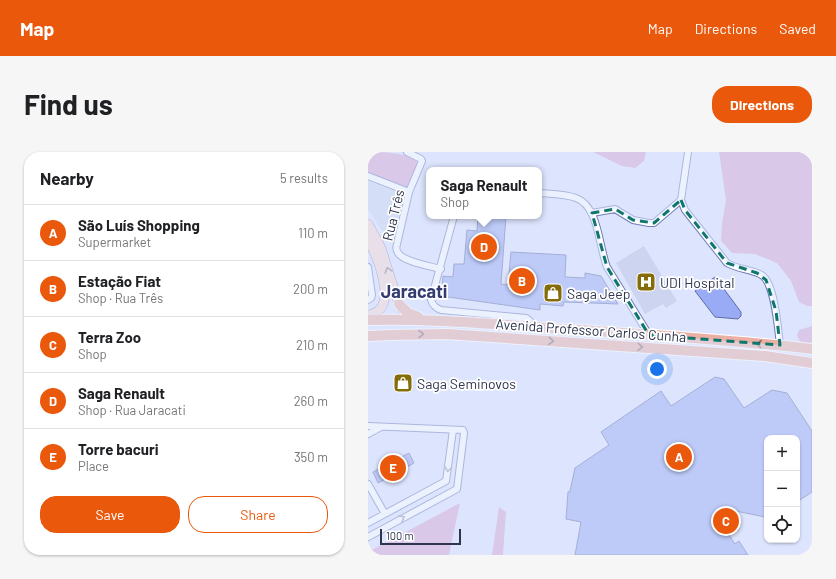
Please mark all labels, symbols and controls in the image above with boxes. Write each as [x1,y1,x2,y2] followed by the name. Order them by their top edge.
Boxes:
[20,17,54,40] text: Map
[648,20,673,37] text: Map
[695,20,757,37] text: Directions
[779,20,816,37] text: Saved
[712,86,812,123] button: Directions
[24,87,113,121] text: Find us
[426,167,542,219] popup
[40,168,94,188] text: Nearby
[280,170,328,186] text: 5 results
[441,176,527,194] text: Saga Renault
[378,187,408,242] street label: Rua Três
[441,194,469,210] text: Shop
[78,216,200,234] text: São Luís Shopping
[49,225,57,241] text: A
[298,225,328,241] text: 110 m
[471,232,497,262] pin: D
[78,234,151,250] text: Supermarket
[509,266,535,296] pin: B
[384,267,393,274] one-way arrow
[635,271,657,293] hospital icon: UDI Hospital
[78,272,161,290] text: Estação Fiat
[660,274,734,291] place label: UDI Hospital
[381,280,447,302] district label: Jaracati
[49,281,57,297] text: B
[293,281,328,297] text: 200 m
[542,282,564,304] shop icon: Saga Jeep
[567,285,630,302] place label: Saga Jeep
[78,290,163,306] text: Shop · Rua Três
[495,315,687,345] street label: Avenida Professor Carlos Cunha
[78,328,141,346] text: Terra Zoo
[418,330,424,339] one-way arrow
[49,337,57,353] text: C
[296,337,328,353] text: 210 m
[548,337,554,346] one-way arrow
[756,339,762,348] one-way arrow
[637,343,643,352] one-way arrow
[78,346,107,362] text: Shop
[647,359,667,379] your location
[392,372,414,394] shop icon: Saga Seminovos
[417,375,516,392] place label: Saga Seminovos
[78,384,165,402] text: Saga Renault
[49,393,57,409] text: D
[294,393,328,409] text: 260 m
[78,402,186,418] text: Shop · Rua Jaracati
[764,435,800,543] map controls
[764,435,800,471] button: +
[78,440,159,458] text: Torre bacuri
[666,442,692,472] pin: A
[49,449,57,465] text: E
[294,449,328,465] text: 350 m
[380,453,406,483] pin: E
[78,458,109,474] text: Place
[444,466,453,472] one-way arrow
[764,471,800,507] button: −
[40,496,180,533] button: Save
[188,496,328,533] button: Share
[713,506,739,536] pin: C
[764,507,800,543] button: locate
[398,516,406,523] one-way arrow
[380,527,461,546] scale bar
[386,529,414,542] text: 100 m

